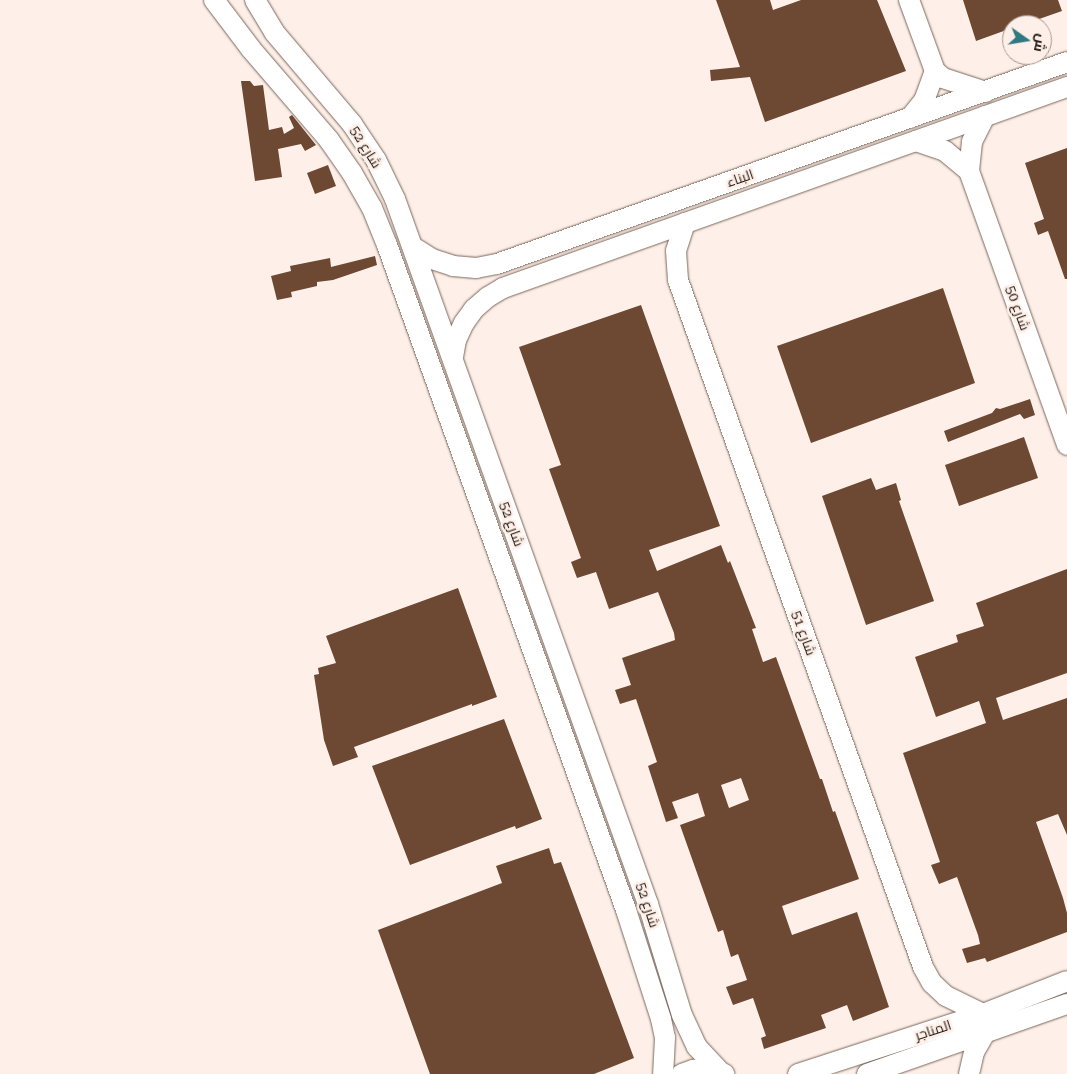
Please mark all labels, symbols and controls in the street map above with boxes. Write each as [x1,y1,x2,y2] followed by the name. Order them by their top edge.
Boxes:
[1002,15,1052,65] north arrow
[1031,33,1050,54] text: ش
[347,123,385,171] street label: شارع 52
[724,166,756,190] street label: البناء
[1002,283,1034,333] street label: شارع 50
[496,499,528,549] street label: شارع 52
[788,608,820,658] street label: شارع 51
[633,880,663,930] street label: شارع 52
[913,1016,953,1044] street label: المناجر

